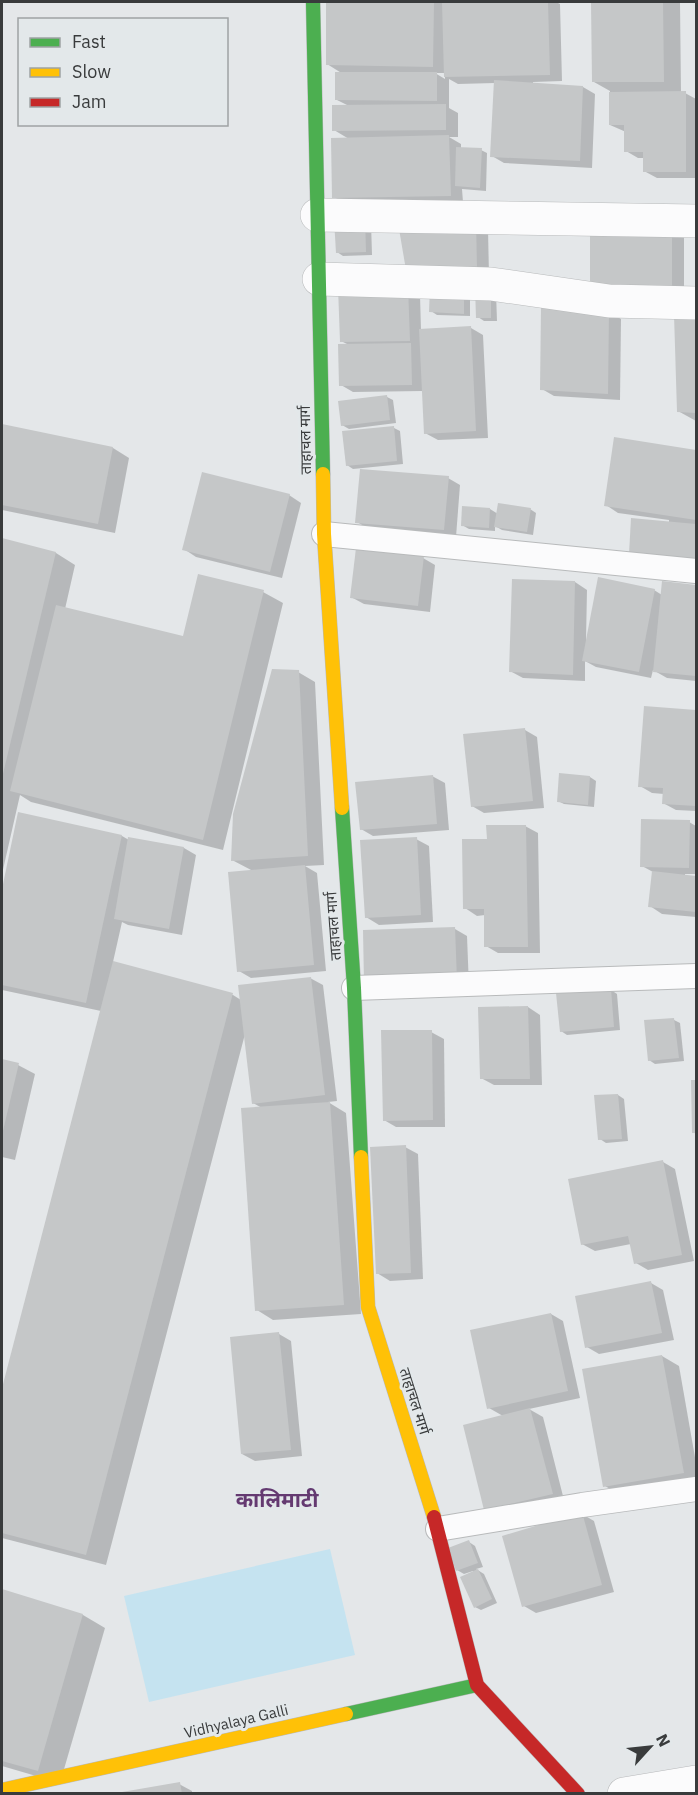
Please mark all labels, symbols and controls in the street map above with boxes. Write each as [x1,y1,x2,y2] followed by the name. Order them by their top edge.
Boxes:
[18,18,228,126] legend
[72,30,106,53] text: Fast
[72,60,111,83] text: Slow
[72,90,107,113] text: Jam
[295,404,315,475] street label: ताहाचल मार्ग
[321,890,345,961] street label: ताहाचल मार्ग
[395,1365,435,1438] street label: ताहाचल मार्ग
[236,1485,319,1513] district label: कालिमाटी
[182,1700,290,1742] street label: Vidhyalaya Galli
[620,1717,680,1777] north arrow
[652,1730,675,1750] text: N

